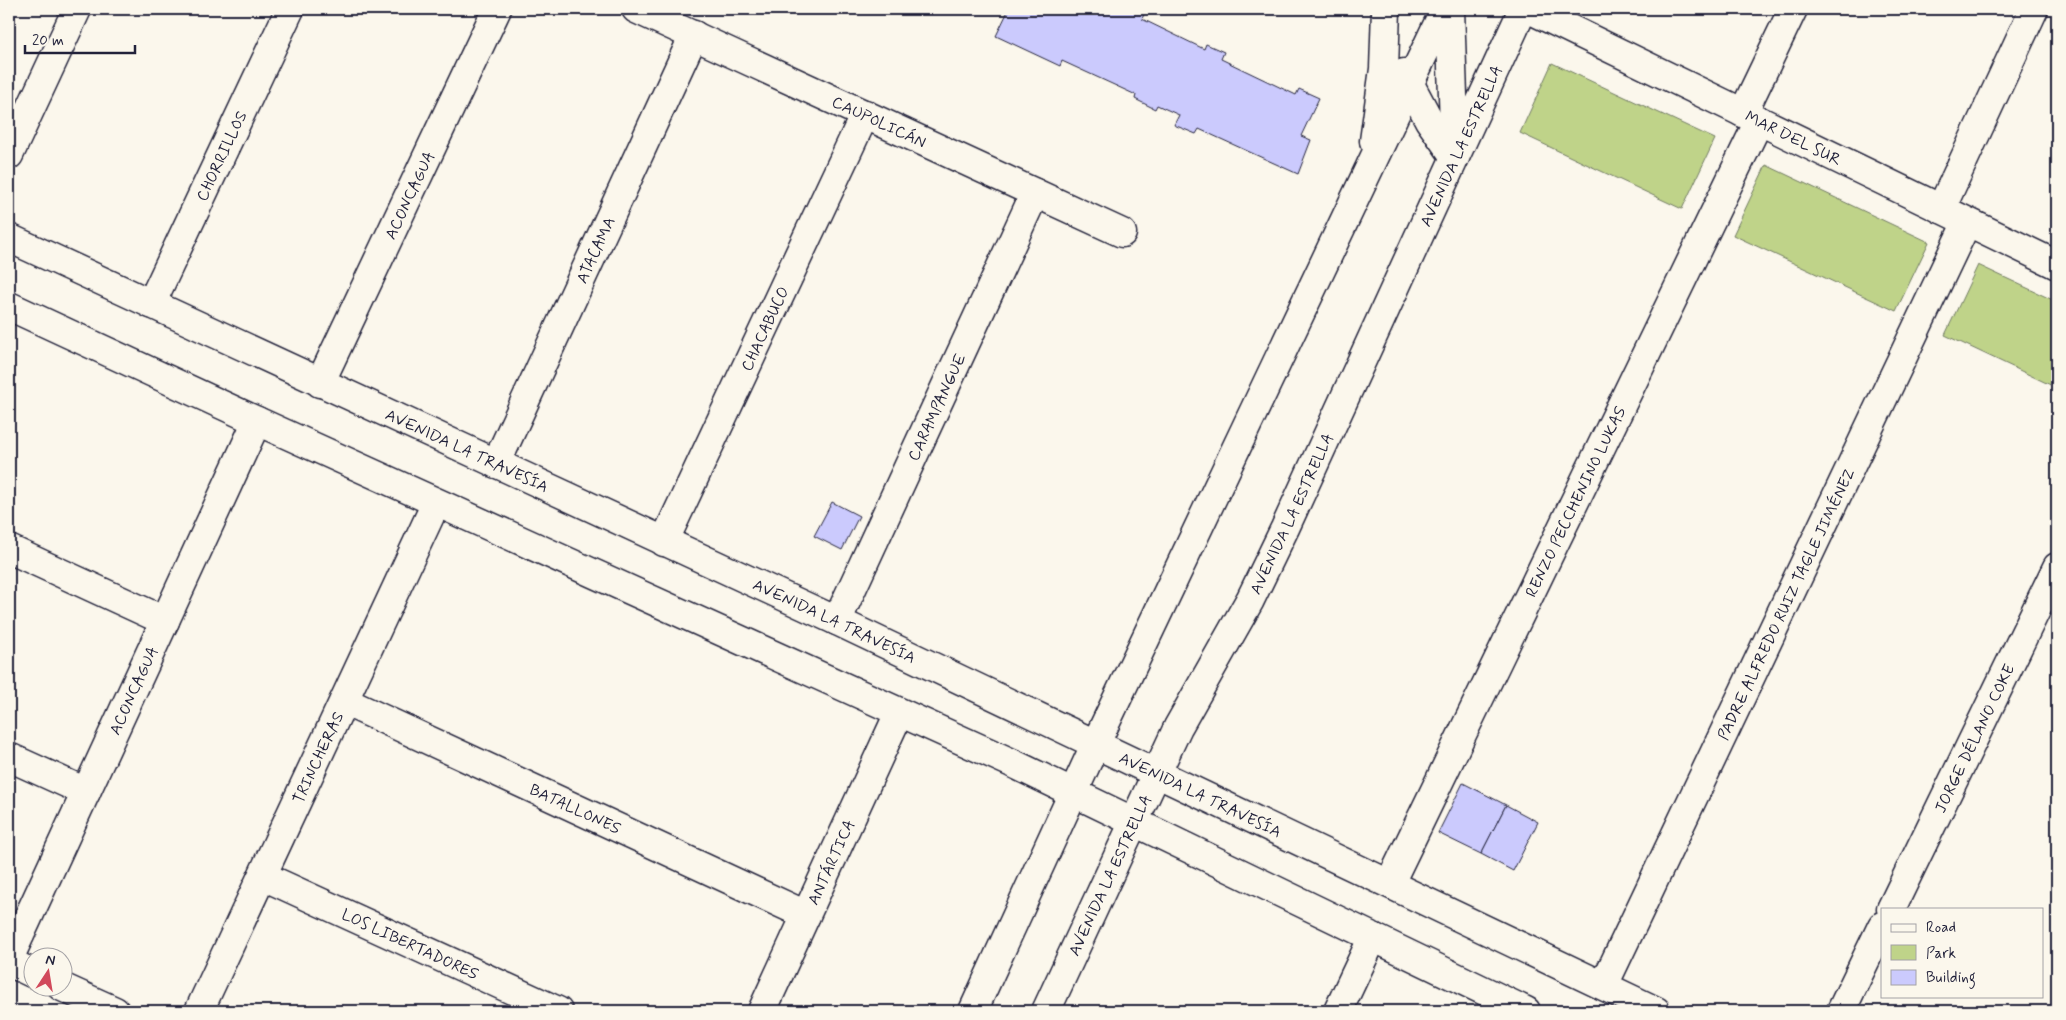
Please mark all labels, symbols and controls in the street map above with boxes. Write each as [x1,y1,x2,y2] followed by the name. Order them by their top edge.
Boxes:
[25,22,135,54] scale bar
[32,31,64,51] text: 20 m
[1416,62,1508,230] street label: AVENIDA LA ESTRELLA
[828,92,929,153] street label: CAUPOLICÁN
[1741,106,1844,171] street label: MAR DEL SUR
[192,108,253,205] street label: CHORRILLOS
[380,148,440,243] street label: ACONCAGUA
[572,214,621,287] street label: ATACAMA
[737,283,795,375] street label: CHACABUCO
[904,350,971,465] street label: CARAMPANGUE
[1521,403,1631,601] street label: RENZO PECCHENINO LUKAS
[382,405,552,498] street label: AVENIDA LA TRAVESÍA
[1245,430,1339,598] street label: AVENIDA LA ESTRELLA
[1713,465,1860,744] street label: PADRE ALFREDO RUIZ TAGLE JIMÉNEZ
[749,575,919,669] street label: AVENIDA LA TRAVESÍA
[105,643,164,738] street label: ACONCAGUA
[1930,661,2020,817] street label: JORGE DÉLANO COKE
[288,708,349,807] street label: TRINCHERAS
[1115,748,1285,843] street label: AVENIDA LA TRAVESÍA
[526,779,624,840] street label: BATALLONES
[1064,792,1157,960] street label: AVENIDA LA ESTRELLA
[803,817,861,909] street label: ANTÁRTICA
[338,904,481,985] street label: LOS LIBERTADORES
[1881,908,2044,998] legend
[1926,918,1956,938] text: Road
[1926,944,1956,964] text: Park
[22,948,72,998] north arrow
[44,950,57,970] text: N
[1926,968,1976,989] text: Building

